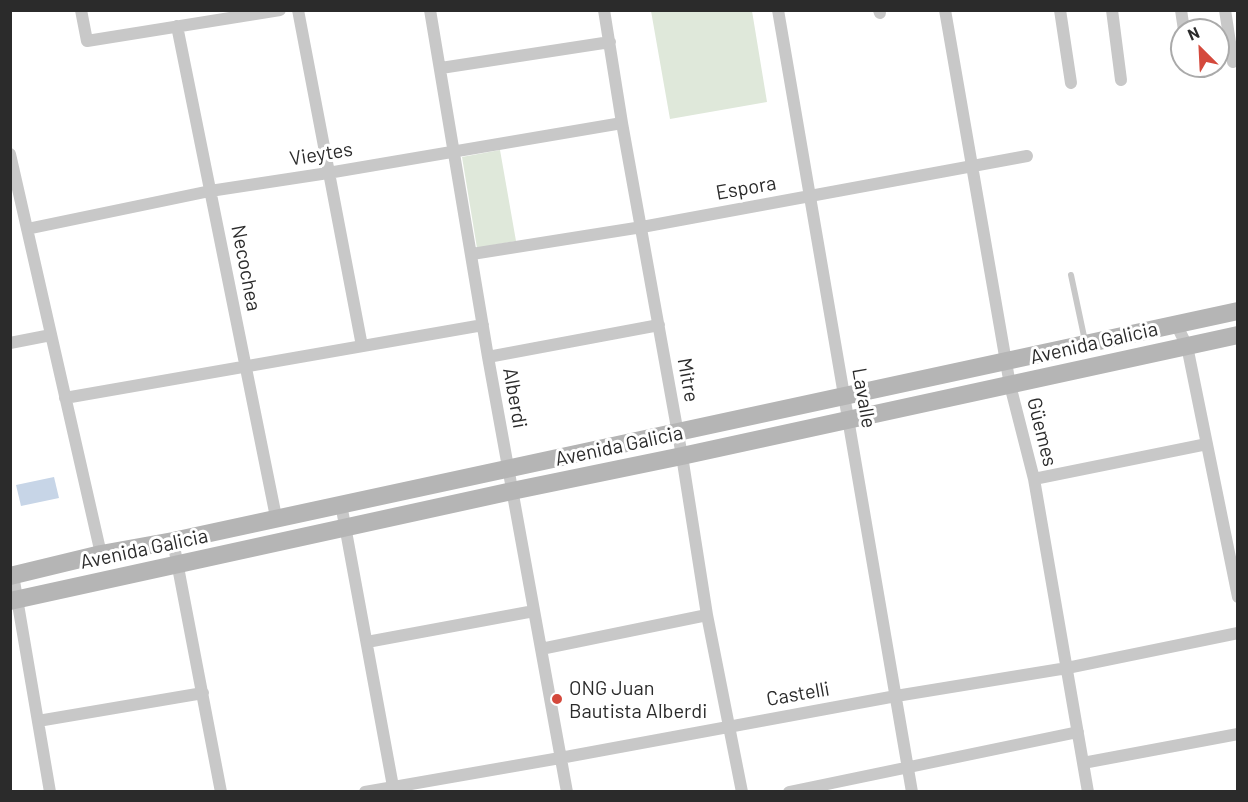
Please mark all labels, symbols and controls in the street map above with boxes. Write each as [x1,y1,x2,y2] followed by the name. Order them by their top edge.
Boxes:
[1170,18,1230,78] north arrow
[1185,22,1202,44] text: N
[288,137,354,171] street label: Vieytes
[714,171,778,205] street label: Espora
[226,223,266,313] street label: Necochea
[1028,317,1160,369] street label: Avenida Galicia
[672,356,704,404] street label: Mitre
[498,366,532,430] street label: Alberdi
[847,366,881,430] street label: Lavalle
[1022,395,1062,469] street label: Güemes
[553,421,685,471] street label: Avenida Galicia
[78,524,210,574] street label: Avenida Galicia
[569,676,707,723] place label: ONG Juan Bautista Alberdi
[765,677,831,711] street label: Castelli
[550,692,564,706] marker: ONG Juan Bautista Alberdi

